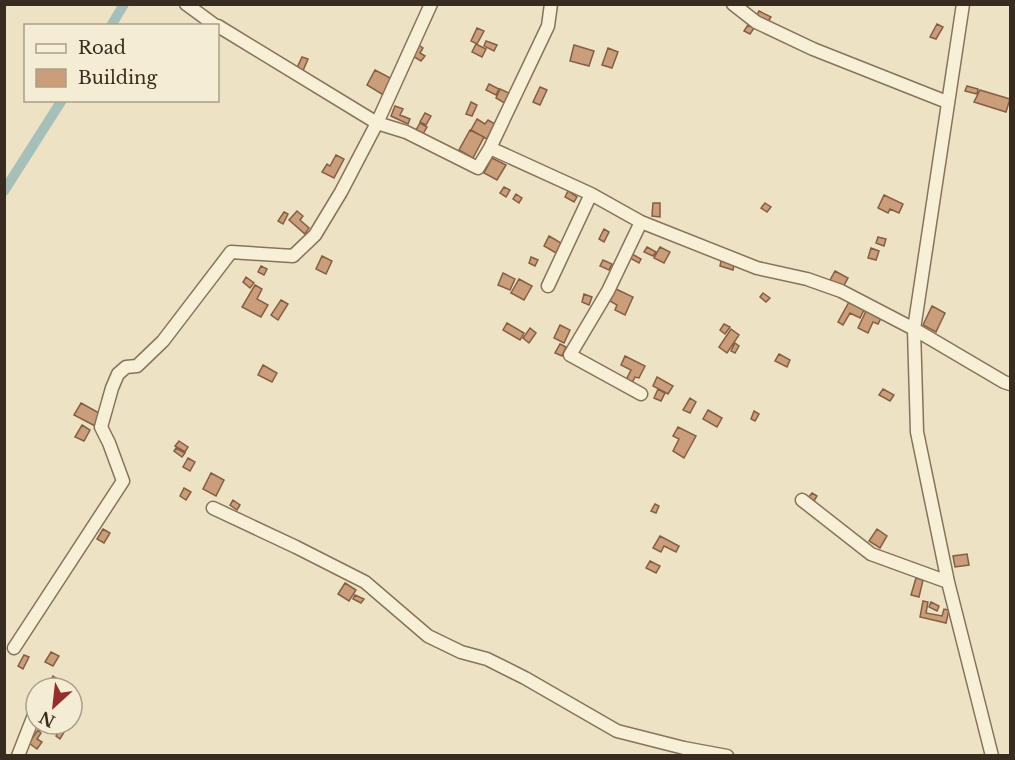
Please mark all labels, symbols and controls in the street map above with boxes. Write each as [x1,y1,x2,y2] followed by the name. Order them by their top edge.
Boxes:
[24,24,219,102] legend
[78,37,126,59] text: Road
[78,67,157,89] text: Building
[24,676,84,736] north arrow
[36,707,58,732] text: N

